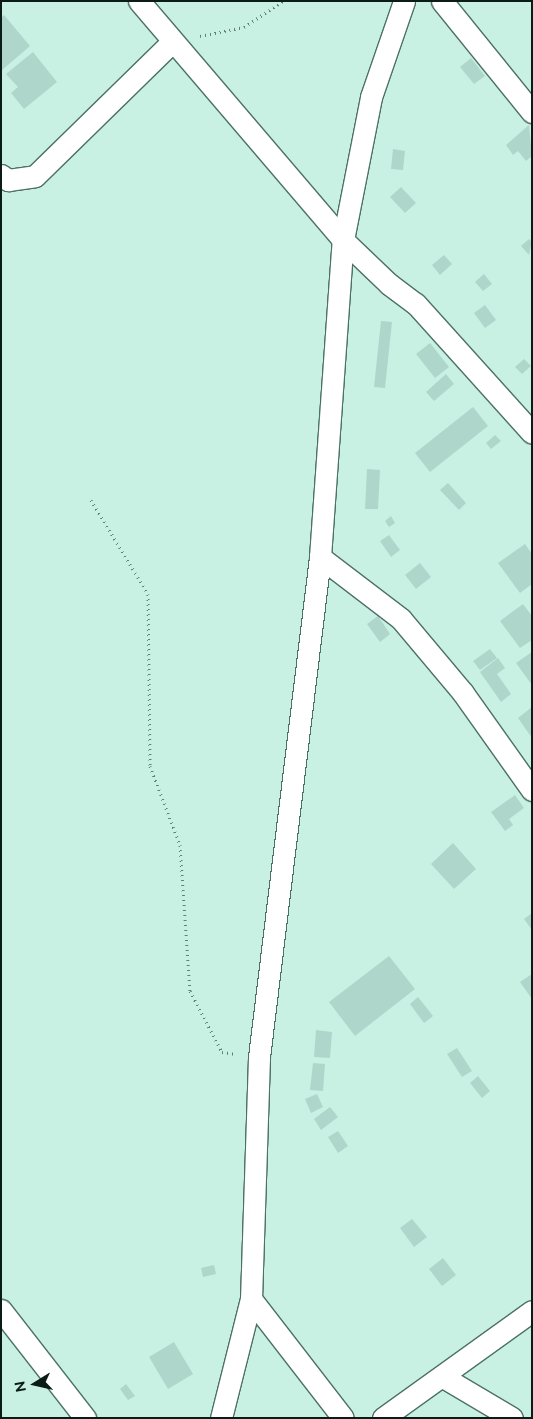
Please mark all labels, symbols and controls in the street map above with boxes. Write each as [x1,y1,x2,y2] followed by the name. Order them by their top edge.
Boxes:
[10,1359,60,1409] north arrow
[11,1380,29,1393] text: N

